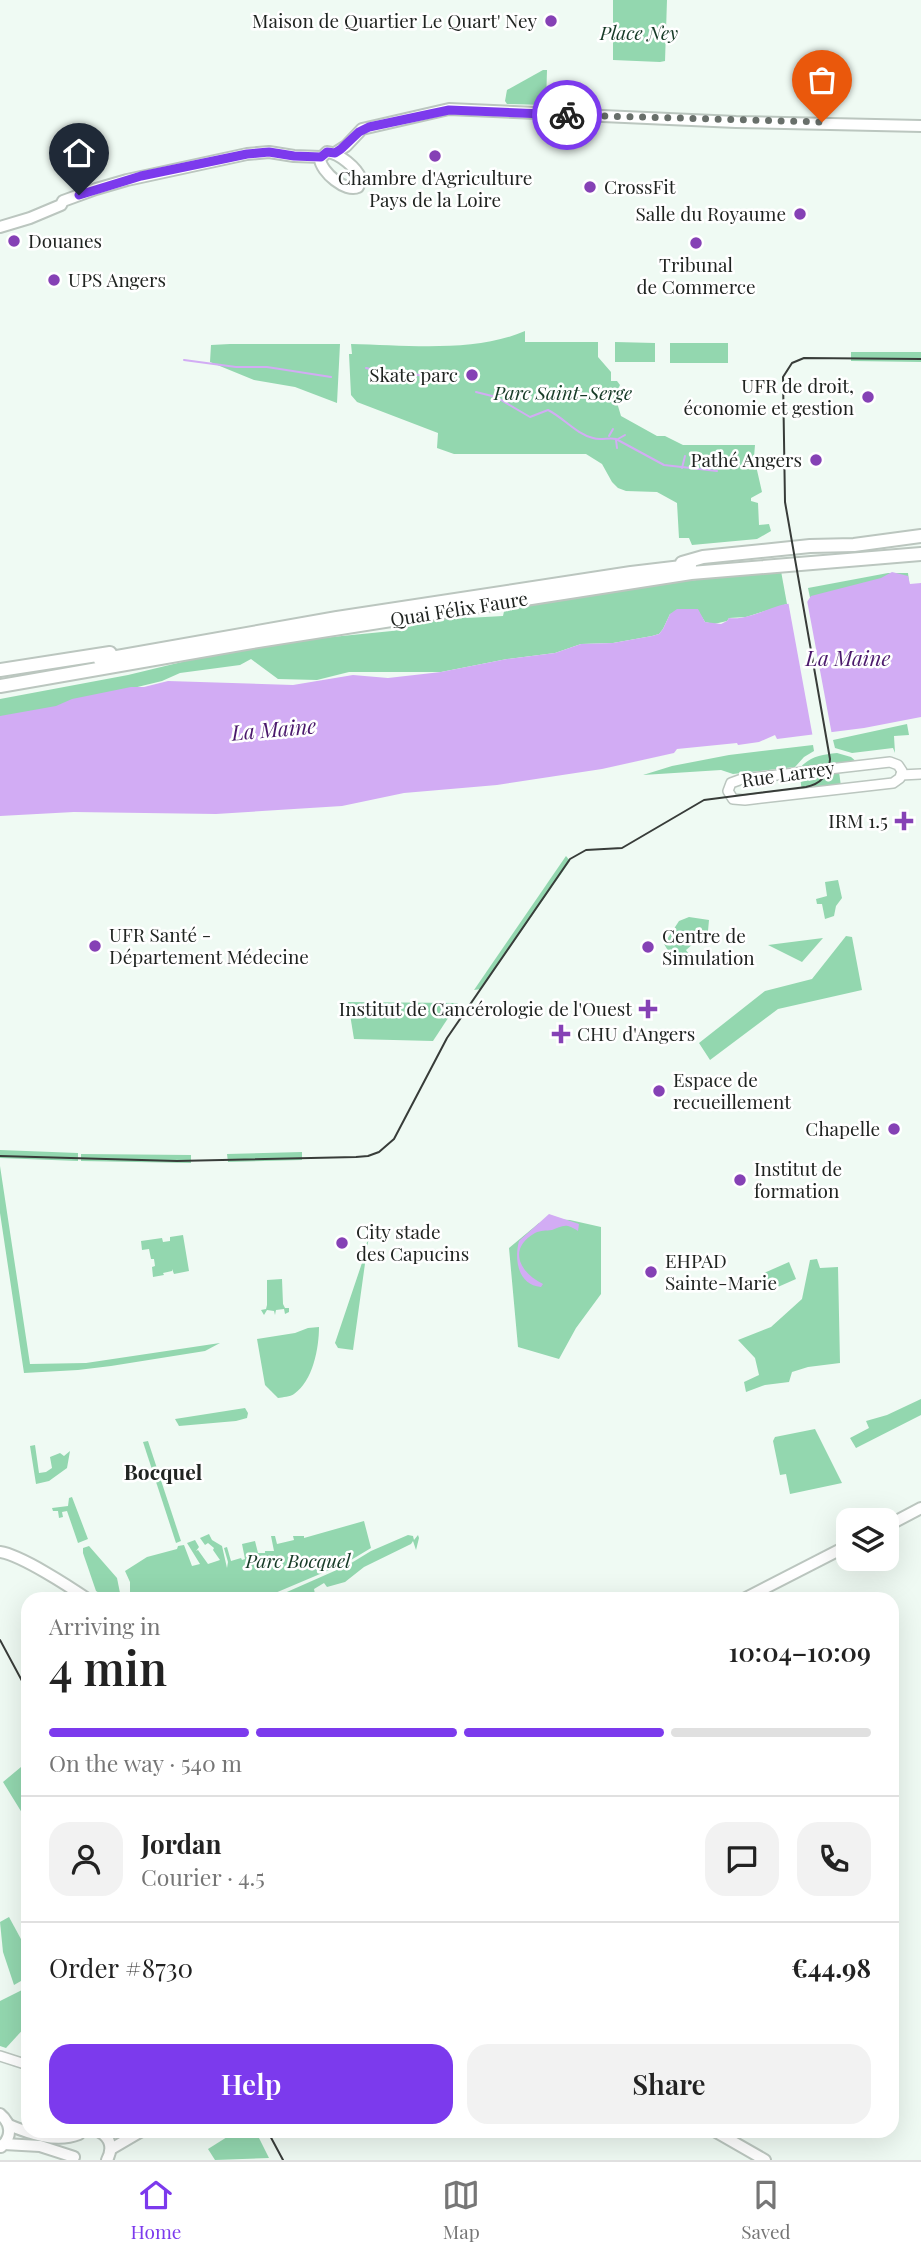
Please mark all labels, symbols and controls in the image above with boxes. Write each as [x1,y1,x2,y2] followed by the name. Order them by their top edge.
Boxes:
[252,7,537,33] place label: Maison de Quartier Le Quart' Ney
[543,13,559,29] marker: Maison de Quartier Le Quart' Ney
[599,19,678,45] park label: Place Ney
[792,50,852,122] pin
[803,61,841,99] icon: bag
[532,80,602,150] courier
[548,96,586,134] icon: bike
[49,123,109,195] pin
[60,134,98,172] icon: home
[427,148,443,164] marker: Chambre d'Agriculture Pays de la Loire
[338,164,532,212] place label: Chambre d'Agriculture Pays de la Loire
[604,173,676,199] place label: CrossFit
[582,179,598,195] marker: CrossFit
[635,200,786,226] place label: Salle du Royaume
[792,206,808,222] marker: Salle du Royaume
[28,227,102,253] place label: Douanes
[6,233,22,249] marker: Douanes
[688,235,704,251] marker: Tribunal de Commerce
[636,251,756,299] place label: Tribunal de Commerce
[68,266,166,292] place label: UPS Angers
[46,272,62,288] marker: UPS Angers
[369,361,458,387] place label: Skate parc
[464,367,480,383] marker: Skate parc
[683,372,855,420] place label: UFR de droit, économie et gestion
[493,379,632,405] park label: Parc Saint-Serge
[860,389,876,405] marker: UFR de droit, économie et gestion
[690,446,802,472] place label: Pathé Angers
[808,452,824,468] marker: Pathé Angers
[388,584,530,632] street label: Quai Félix Faure
[805,643,890,671] water label: La Maine
[229,710,317,746] water label: La Maine
[740,754,837,792] street label: Rue Larrey
[828,807,888,833] place label: IRM 1.5
[894,811,914,831] marker: IRM 1.5
[109,921,309,969] place label: UFR Santé - Département Médecine
[662,922,755,970] place label: Centre de Simulation
[87,938,103,954] marker: UFR Santé - Département Médecine
[640,939,656,955] marker: Centre de Simulation
[339,995,632,1021] place label: Institut de Cancérologie de l'Ouest
[638,999,658,1019] marker: Institut de Cancérologie de l'Ouest
[577,1020,695,1046] place label: CHU d'Angers
[551,1024,571,1044] marker: CHU d'Angers
[673,1066,791,1114] place label: Espace de recueillement
[651,1083,667,1099] marker: Espace de recueillement
[805,1115,880,1141] place label: Chapelle
[886,1121,902,1137] marker: Chapelle
[754,1155,842,1203] place label: Institut de formation
[732,1172,748,1188] marker: Institut de formation
[356,1218,469,1266] place label: City stade des Capucins
[334,1235,350,1251] marker: City stade des Capucins
[665,1247,777,1295] place label: EHPAD Sainte-Marie
[643,1264,659,1280] marker: EHPAD Sainte-Marie
[124,1457,203,1485] district label: Bocquel
[836,1508,899,1571] map controls
[836,1508,899,1571] button: layers
[245,1547,351,1573] park label: Parc Bocquel
[49,1610,161,1641] text: Arriving in
[729,1634,871,1669] text: 10:04–10:09
[49,1636,167,1698] text: 4 min
[49,1747,242,1778] text: On the way · 540 m
[49,1822,123,1896] button: person
[705,1822,779,1896] button: chat
[797,1822,871,1896] button: phone
[141,1826,221,1861] text: Jordan
[141,1861,265,1892] text: Courier · 4.5
[49,1950,193,1985] text: Order #8730
[791,1950,871,1985] text: €44.98
[49,2044,453,2124] button: Help
[467,2044,871,2124] button: Share
[130,2176,181,2244] tab: Home
[442,2176,480,2244] tab: Map
[741,2176,791,2244] tab: Saved

